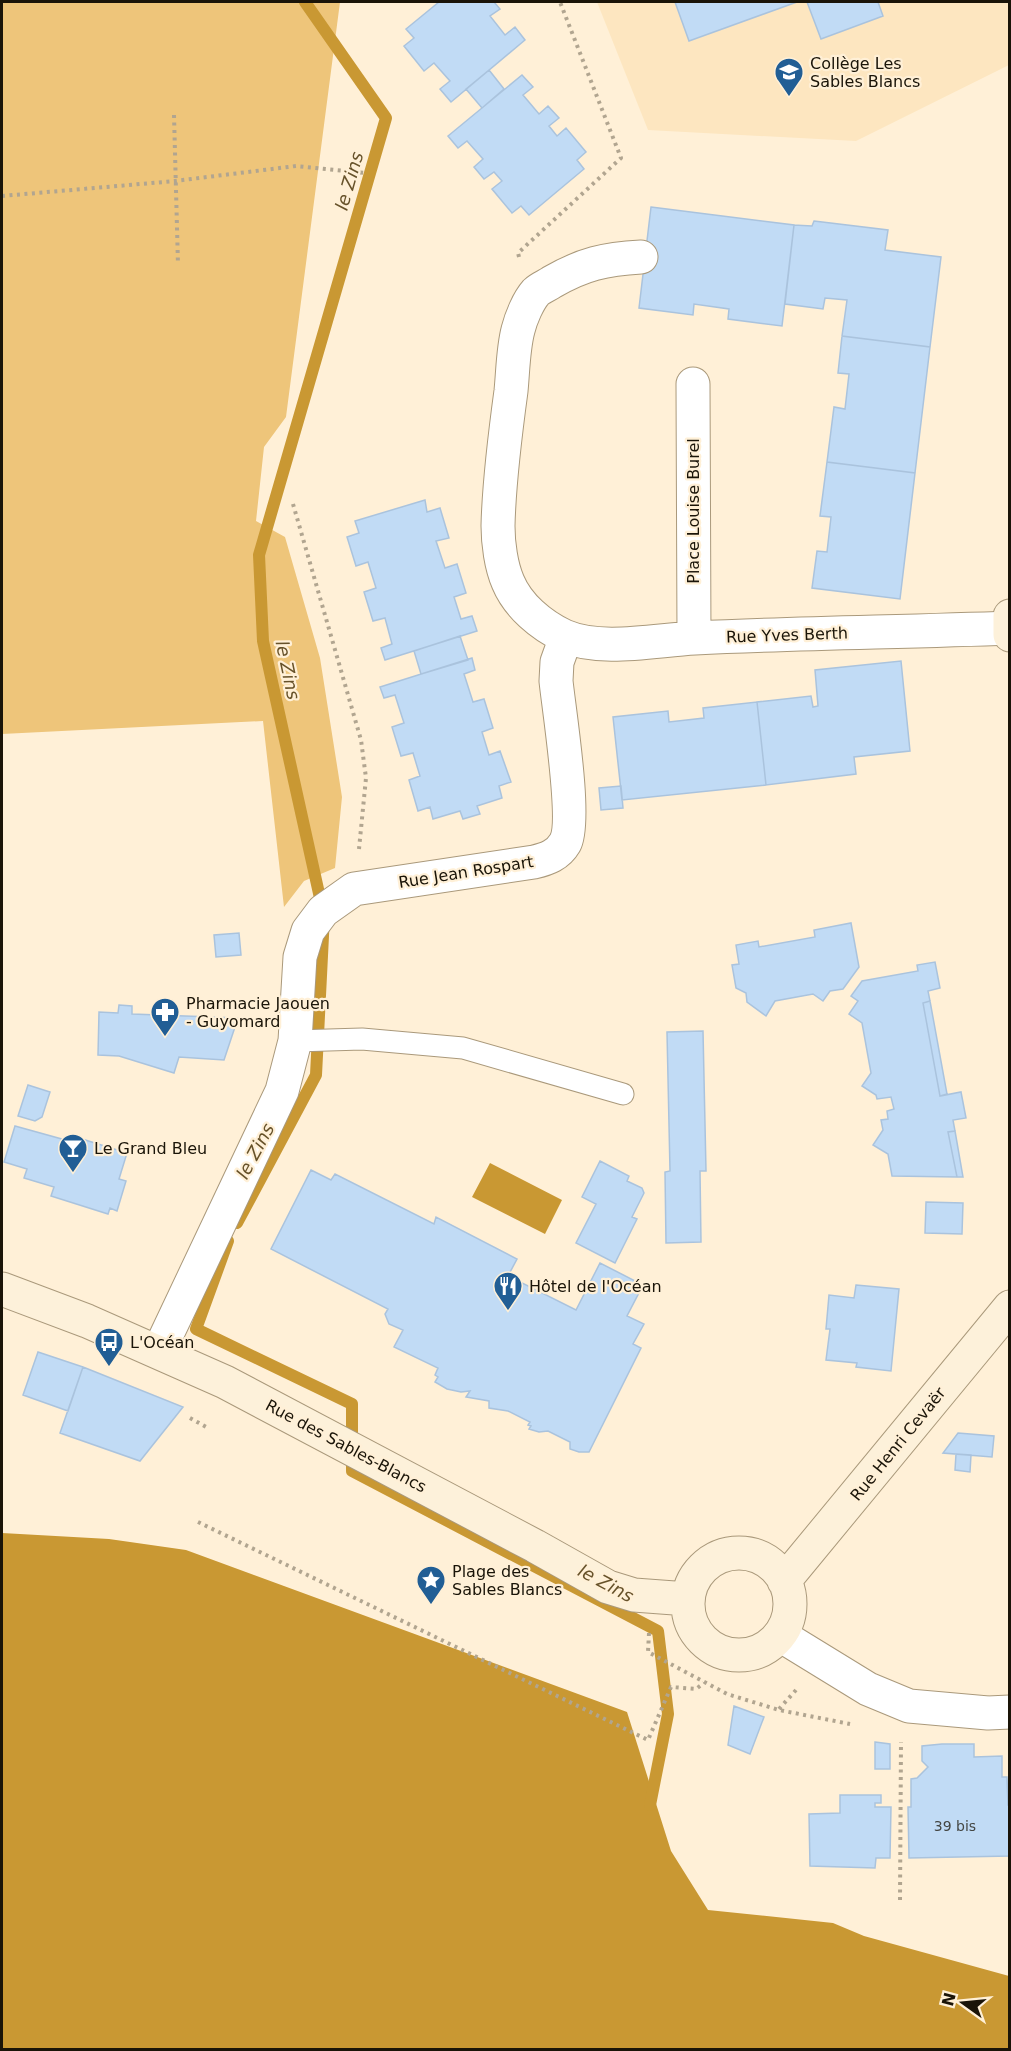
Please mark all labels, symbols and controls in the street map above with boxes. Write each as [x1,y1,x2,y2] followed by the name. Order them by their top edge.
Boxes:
[810,54,920,91] place label: Collège Les Sables Blancs
[773,56,805,98] school or university icon: Collège Les Sables Blancs
[331,149,367,213] water label: le Zins
[684,438,703,584] street label: Place Louise Burel
[726,623,848,647] street label: Rue Yves Berth
[272,639,304,701] water label: le Zins
[397,852,535,892] street label: Rue Jean Rospart
[186,994,330,1031] place label: Pharmacie Jaouen - Guyomard
[149,996,181,1038] pharmacy icon: Pharmacie Jaouen - Guyomard
[232,1120,278,1182] water label: le Zins
[57,1132,89,1174] bar icon: Le Grand Bleu
[94,1139,207,1158] place label: Le Grand Bleu
[492,1270,524,1312] restaurant icon: Hôtel de l'Océan
[529,1277,662,1296] place label: Hôtel de l'Océan
[93,1326,125,1368] bus stop icon: L'Océan
[130,1333,195,1352] place label: L'Océan
[846,1383,950,1505] street label: Rue Henri Cevaër
[262,1396,430,1496] street label: Rue des Sables-Blancs
[575,1560,637,1606] water label: le Zins
[452,1562,562,1599] place label: Plage des Sables Blancs
[415,1564,447,1606] place icon: Plage des Sables Blancs
[934,1818,976,1834] house number: 39 bis
[933,1973,993,2033] north arrow
[938,1990,960,2008] text: N

